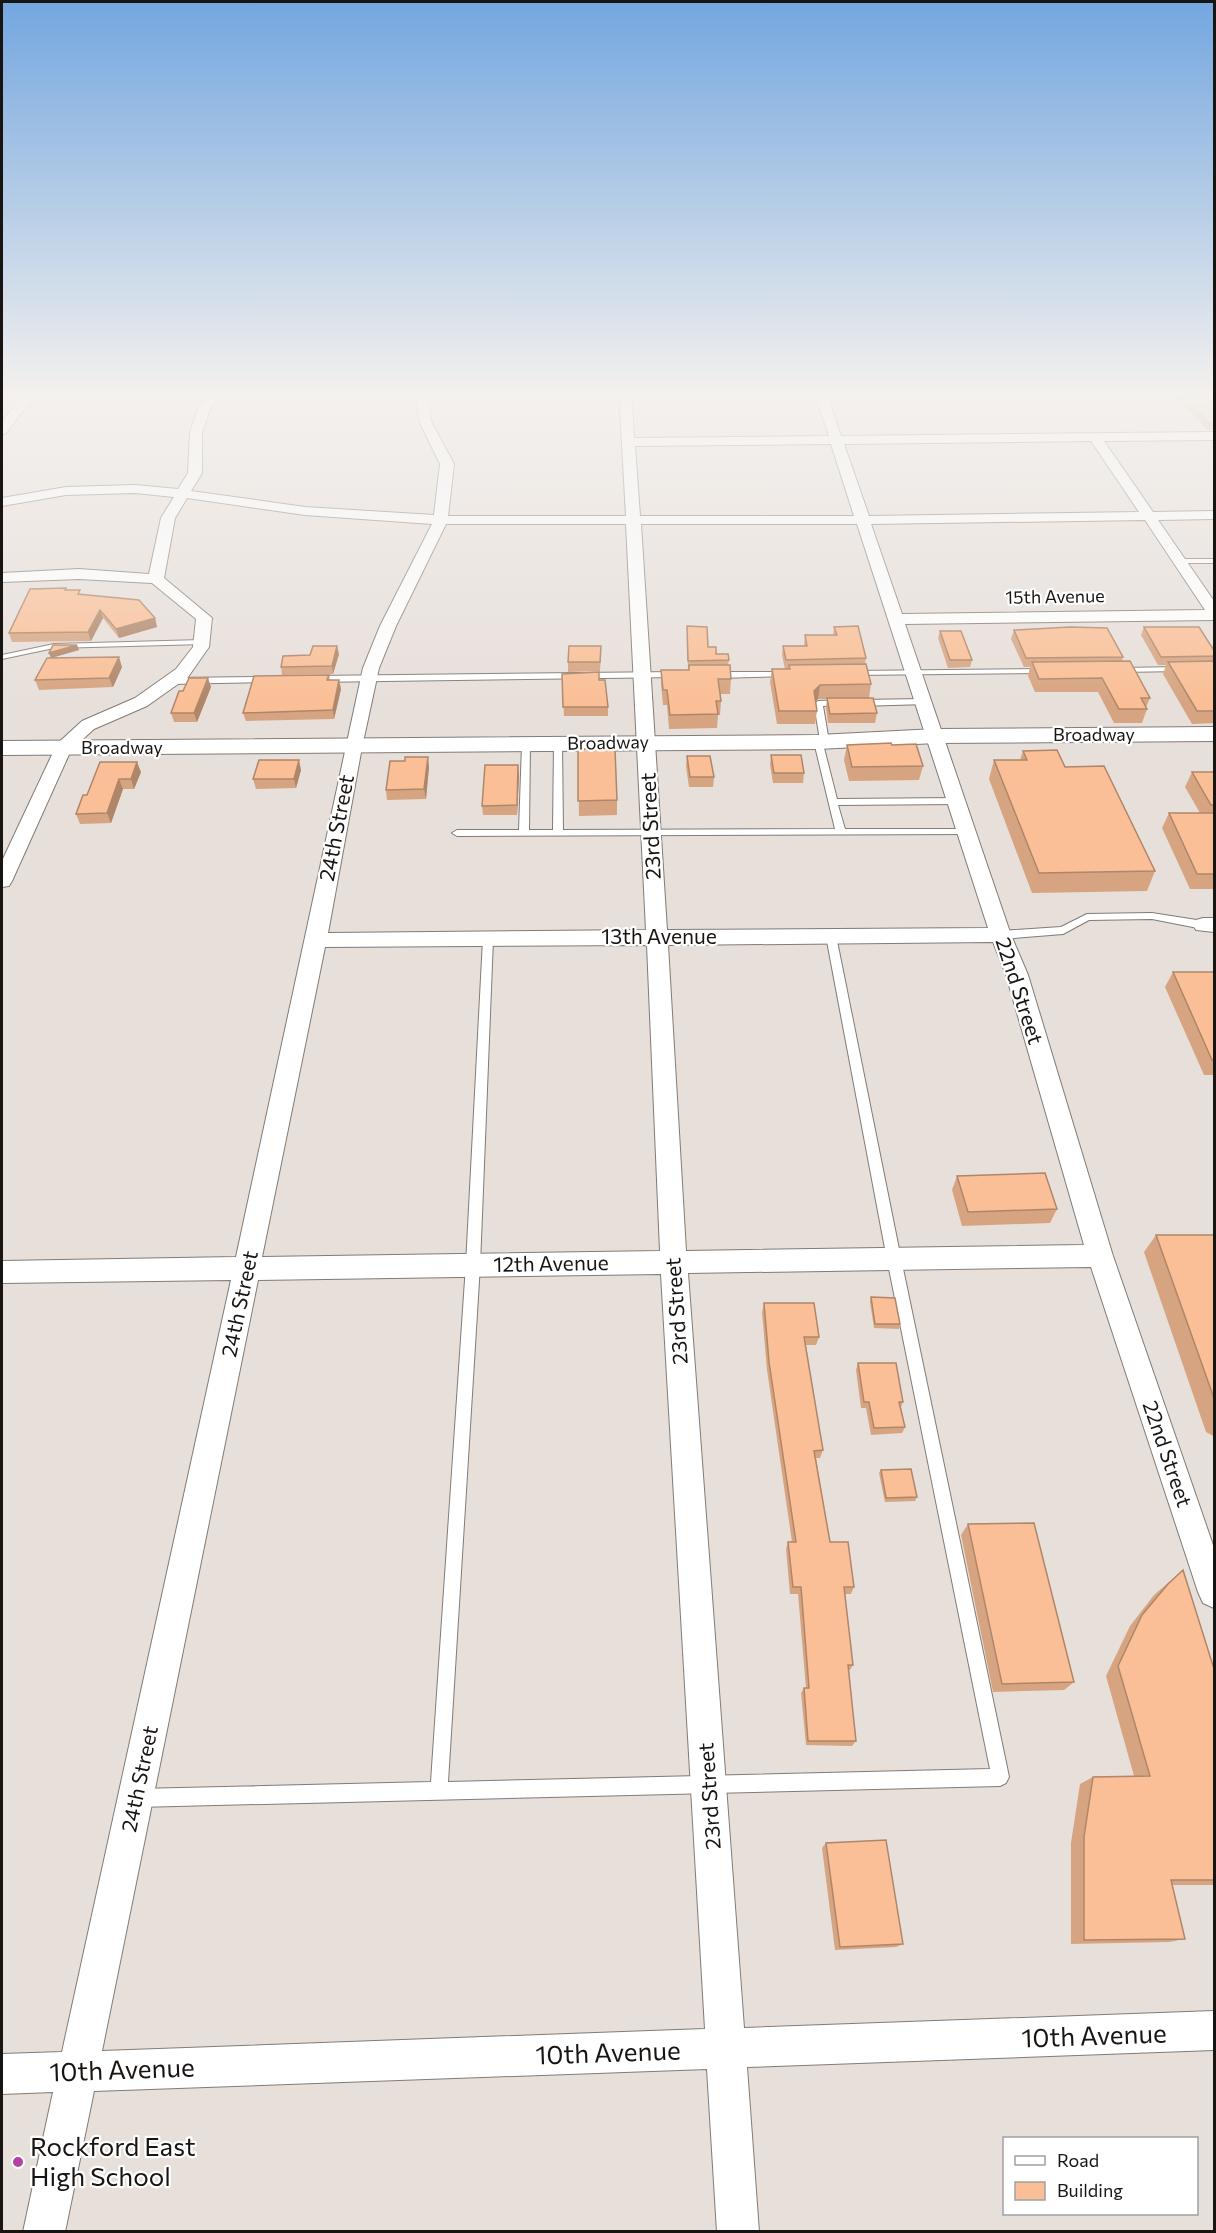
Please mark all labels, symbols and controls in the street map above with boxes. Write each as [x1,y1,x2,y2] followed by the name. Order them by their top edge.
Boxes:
[1005,584,1105,608] street label: 15th Avenue
[1053,723,1135,745] street label: Broadway
[567,730,649,754] street label: Broadway
[81,736,163,758] street label: Broadway
[313,772,358,883] street label: 24th Street
[634,772,665,880] street label: 23rd Street
[601,923,717,948] street label: 13th Avenue
[991,934,1049,1047] street label: 22nd Street
[215,1248,262,1359] street label: 24th Street
[493,1249,609,1276] street label: 12th Avenue
[659,1257,692,1365] street label: 23rd Street
[1139,1397,1198,1510] street label: 22nd Street
[115,1723,162,1834] street label: 24th Street
[692,1742,725,1850] street label: 23rd Street
[1021,2016,1167,2053] street label: 10th Avenue
[535,2033,681,2070] street label: 10th Avenue
[49,2050,195,2087] street label: 10th Avenue
[30,2130,196,2191] place label: Rockford East High School
[1003,2137,1198,2215] legend
[1057,2149,1099,2171] text: Road
[11,2155,25,2169] marker: Rockford East High School
[1057,2179,1123,2201] text: Building

